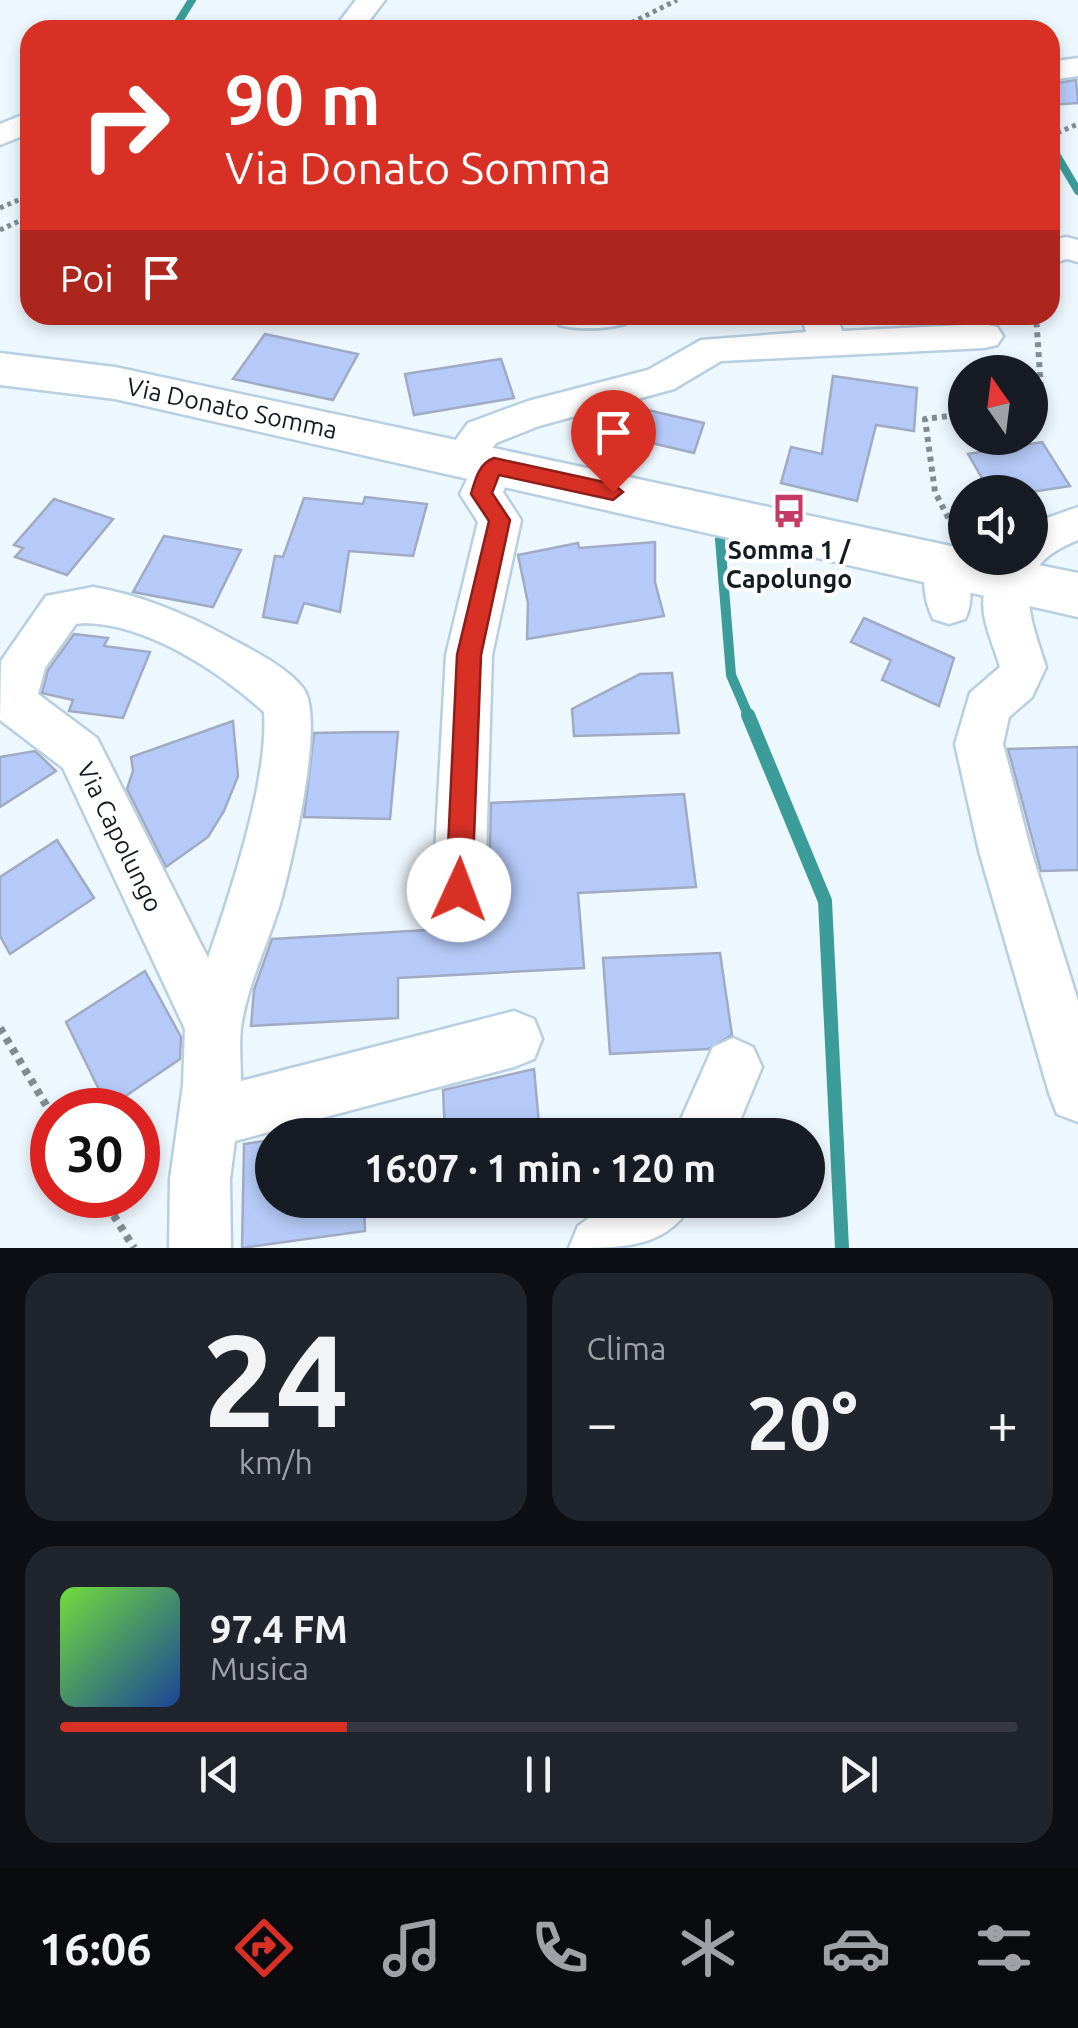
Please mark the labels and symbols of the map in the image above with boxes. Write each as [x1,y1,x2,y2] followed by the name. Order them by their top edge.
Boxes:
[948,355,1048,455] north arrow
[124,372,340,444] street label: Via Donato Somma
[571,390,656,493] pin
[770,492,808,530] bus stop icon: Somma 1 / Capolungo
[726,536,852,593] place label: Somma 1 / Capolungo
[72,758,168,916] street label: Via Capolungo
[407,838,511,942] position arrow
[30,1088,160,1218] speed limit sign: 30

